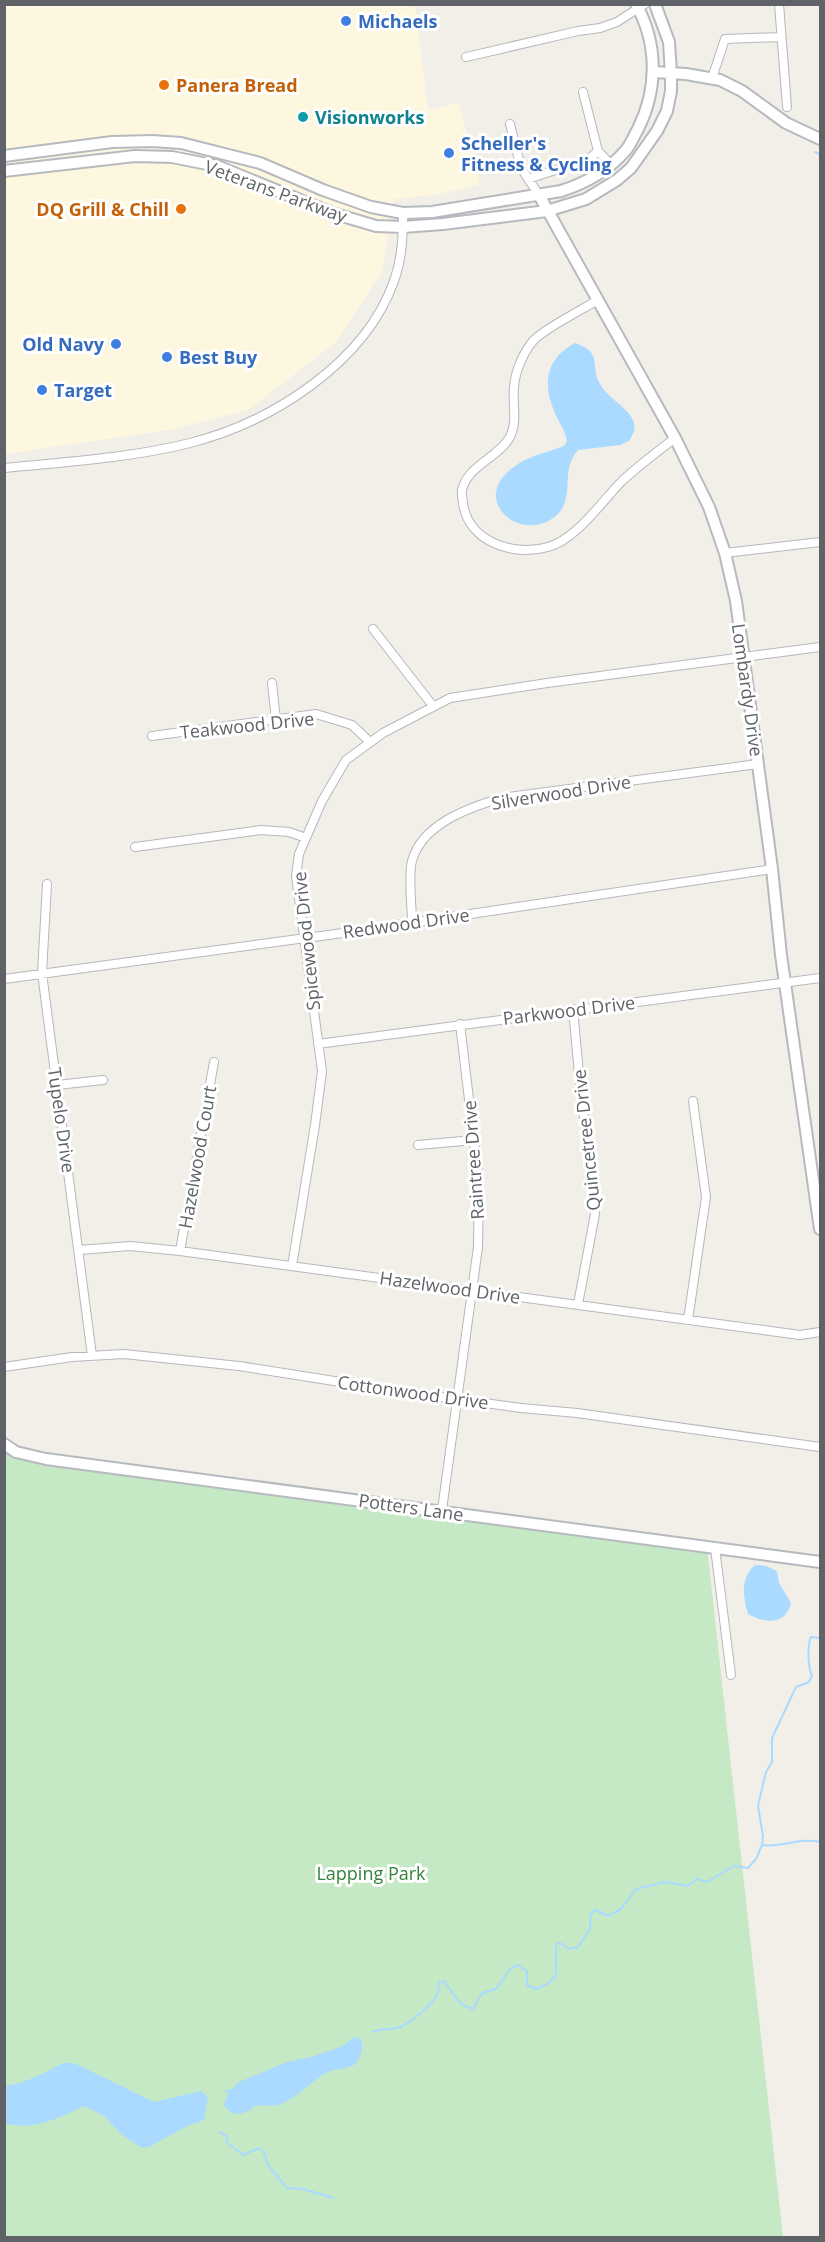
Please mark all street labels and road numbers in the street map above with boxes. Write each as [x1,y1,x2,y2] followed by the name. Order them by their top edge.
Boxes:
[202,154,351,228] street label: Veterans Parkway
[727,622,769,758] street label: Lombardy Drive
[179,706,315,744] street label: Teakwood Drive
[490,769,632,815] street label: Silverwood Drive
[287,870,325,1012] street label: Spicewood Drive
[341,902,471,944] street label: Redwood Drive
[502,990,636,1030] street label: Parkwood Drive
[43,1066,81,1174] street label: Tupelo Drive
[567,1068,605,1212] street label: Quincetree Drive
[173,1084,221,1230] street label: Hazelwood Court
[457,1100,489,1220] street label: Raintree Drive
[378,1265,522,1309] street label: Hazelwood Drive
[336,1370,490,1414] street label: Cottonwood Drive
[357,1488,465,1526] street label: Potters Lane

